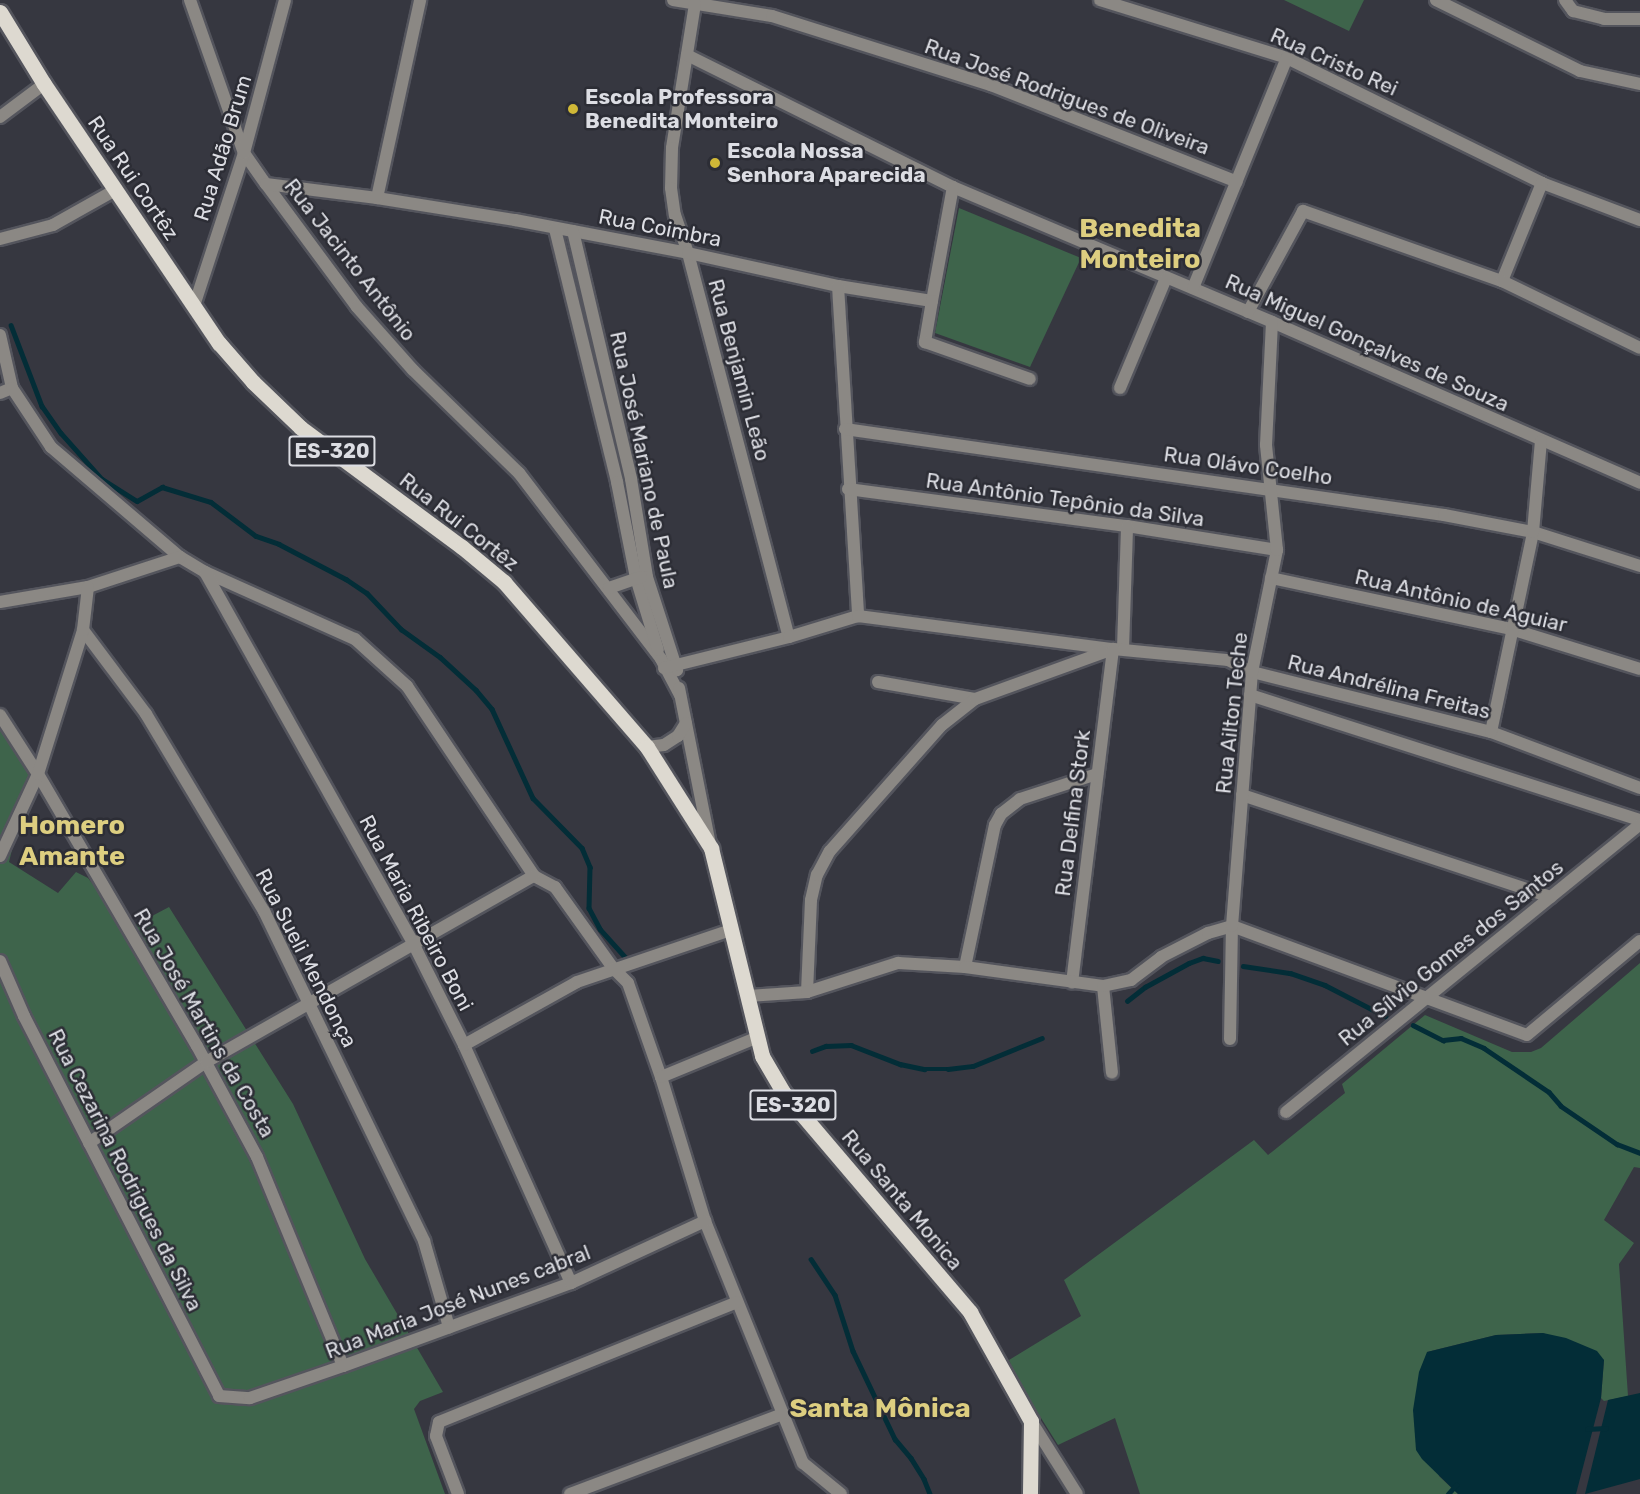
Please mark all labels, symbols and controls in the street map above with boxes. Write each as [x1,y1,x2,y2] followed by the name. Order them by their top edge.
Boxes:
[1266,23,1402,101] street label: Rua Cristo Rei
[921,34,1213,160] street label: Rua José Rodrigues de Oliveira
[189,72,257,224] street label: Rua Adão Brum
[585,84,778,134] place label: Escola Professora Benedita Monteiro
[566,102,580,116] marker: Escola Professora Benedita Monteiro
[82,111,184,245] street label: Rua Rui Cortêz
[727,138,926,188] place label: Escola Nossa Senhora Aparecida
[708,156,722,170] marker: Escola Nossa Senhora Aparecida
[279,174,421,346] street label: Rua Jacinto Antônio
[596,204,724,252] street label: Rua Coimbra
[1079,212,1201,275] district label: Benedita Monteiro
[1221,269,1513,417] street label: Rua Miguel Gonçalves de Souza
[703,276,775,464] street label: Rua Benjamin Leão
[604,329,684,591] street label: Rua José Mariano de Paula
[287,434,377,468] road number: ES-320
[1162,442,1334,490] street label: Rua Olávo Coelho
[394,468,524,576] street label: Rua Rui Cortêz
[924,468,1206,532] street label: Rua Antônio Tepônio da Silva
[1352,564,1570,638] street label: Rua Antônio de Aguiar
[1211,630,1253,796] street label: Rua Ailton Teche
[1285,650,1493,724] street label: Rua Andrélina Freitas
[1050,728,1096,898] street label: Rua Delfina Stork
[19,809,125,872] district label: Homero Amante
[354,811,478,1015] street label: Rua Maria Ribeiro Boni
[1334,855,1568,1051] street label: Rua Sílvio Gomes dos Santos
[250,864,362,1052] street label: Rua Sueli Mendonça
[128,904,280,1142] street label: Rua José Martins da Costa
[43,1025,207,1315] street label: Rua Cezarina Rodrigues da Silva
[748,1088,838,1122] road number: ES-320
[836,1125,968,1275] street label: Rua Santa Monica
[322,1240,594,1364] street label: Rua Maria José Nunes cabral
[789,1393,971,1425] district label: Santa Mônica

